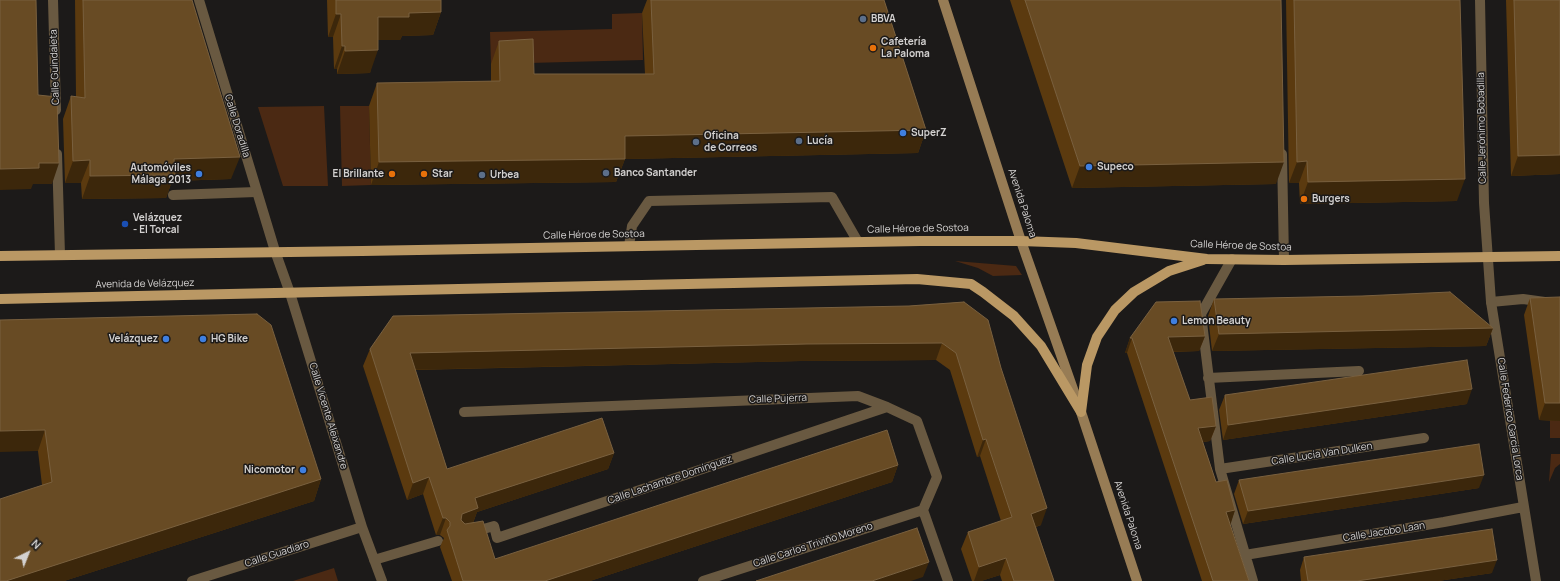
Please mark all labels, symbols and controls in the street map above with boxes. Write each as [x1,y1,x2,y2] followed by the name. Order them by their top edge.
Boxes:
[871,13,896,25] place label: BBVA
[858,14,868,24] marker: BBVA
[48,29,62,105] street label: Calle Guindaleta
[881,36,930,60] place label: Cafetería La Paloma
[868,43,878,53] marker: Cafetería La Paloma
[1475,72,1489,184] street label: Calle Jerónimo Bobadilla
[222,93,252,159] street label: Calle Doradilla
[911,127,947,139] place label: SuperZ
[898,128,908,138] marker: SuperZ
[704,130,757,154] place label: Oficina de Correos
[807,135,833,147] place label: Lucía
[794,136,804,146] marker: Lucía
[691,137,701,147] marker: Oficina de Correos
[1097,161,1134,173] place label: Supeco
[130,162,191,186] place label: Automóviles Málaga 2013
[1084,162,1094,172] marker: Supeco
[614,167,697,179] place label: Banco Santander
[1005,167,1039,239] street label: Avenida Paloma
[333,168,384,180] place label: El Brillante
[432,168,453,180] place label: Star
[601,168,611,178] marker: Banco Santander
[194,169,204,179] marker: Automóviles Málaga 2013
[387,169,397,179] marker: El Brillante
[419,169,429,179] marker: Star
[490,169,519,181] place label: Urbea
[477,170,487,180] marker: Urbea
[1312,193,1350,205] place label: Burgers
[1299,194,1309,204] marker: Burgers
[133,212,182,236] place label: Velázquez - El Torcal
[120,219,130,229] marker: Velázquez - El Torcal
[867,222,969,236] street label: Calle Héroe de Sostoa
[543,228,645,242] street label: Calle Héroe de Sostoa
[1190,238,1292,254] street label: Calle Héroe de Sostoa
[95,277,195,291] street label: Avenida de Velázquez
[1182,315,1251,327] place label: Lemon Beauty
[1169,316,1179,326] marker: Lemon Beauty
[109,333,158,345] place label: Velázquez
[211,333,248,345] place label: HG Bike
[161,334,171,344] marker: Velázquez
[198,334,208,344] marker: HG Bike
[1494,357,1526,481] street label: Calle Federico García Lorca
[306,361,350,471] street label: Calle Vicente Aleixandre
[749,392,807,406] street label: Calle Pujerra
[1271,440,1373,468] street label: Calle Lucía Van Dulken
[606,453,734,507] street label: Calle Lachambre Domínguez
[244,464,295,476] place label: Nicomotor
[298,465,308,475] marker: Nicomotor
[1111,479,1145,551] street label: Avenida Paloma
[752,520,874,570] street label: Calle Carlos Triviño Moreno
[1342,520,1426,544] street label: Calle Jacobo Laan
[8,533,48,573] north arrow
[29,536,45,552] text: N
[243,538,311,570] street label: Calle Guadiaro

